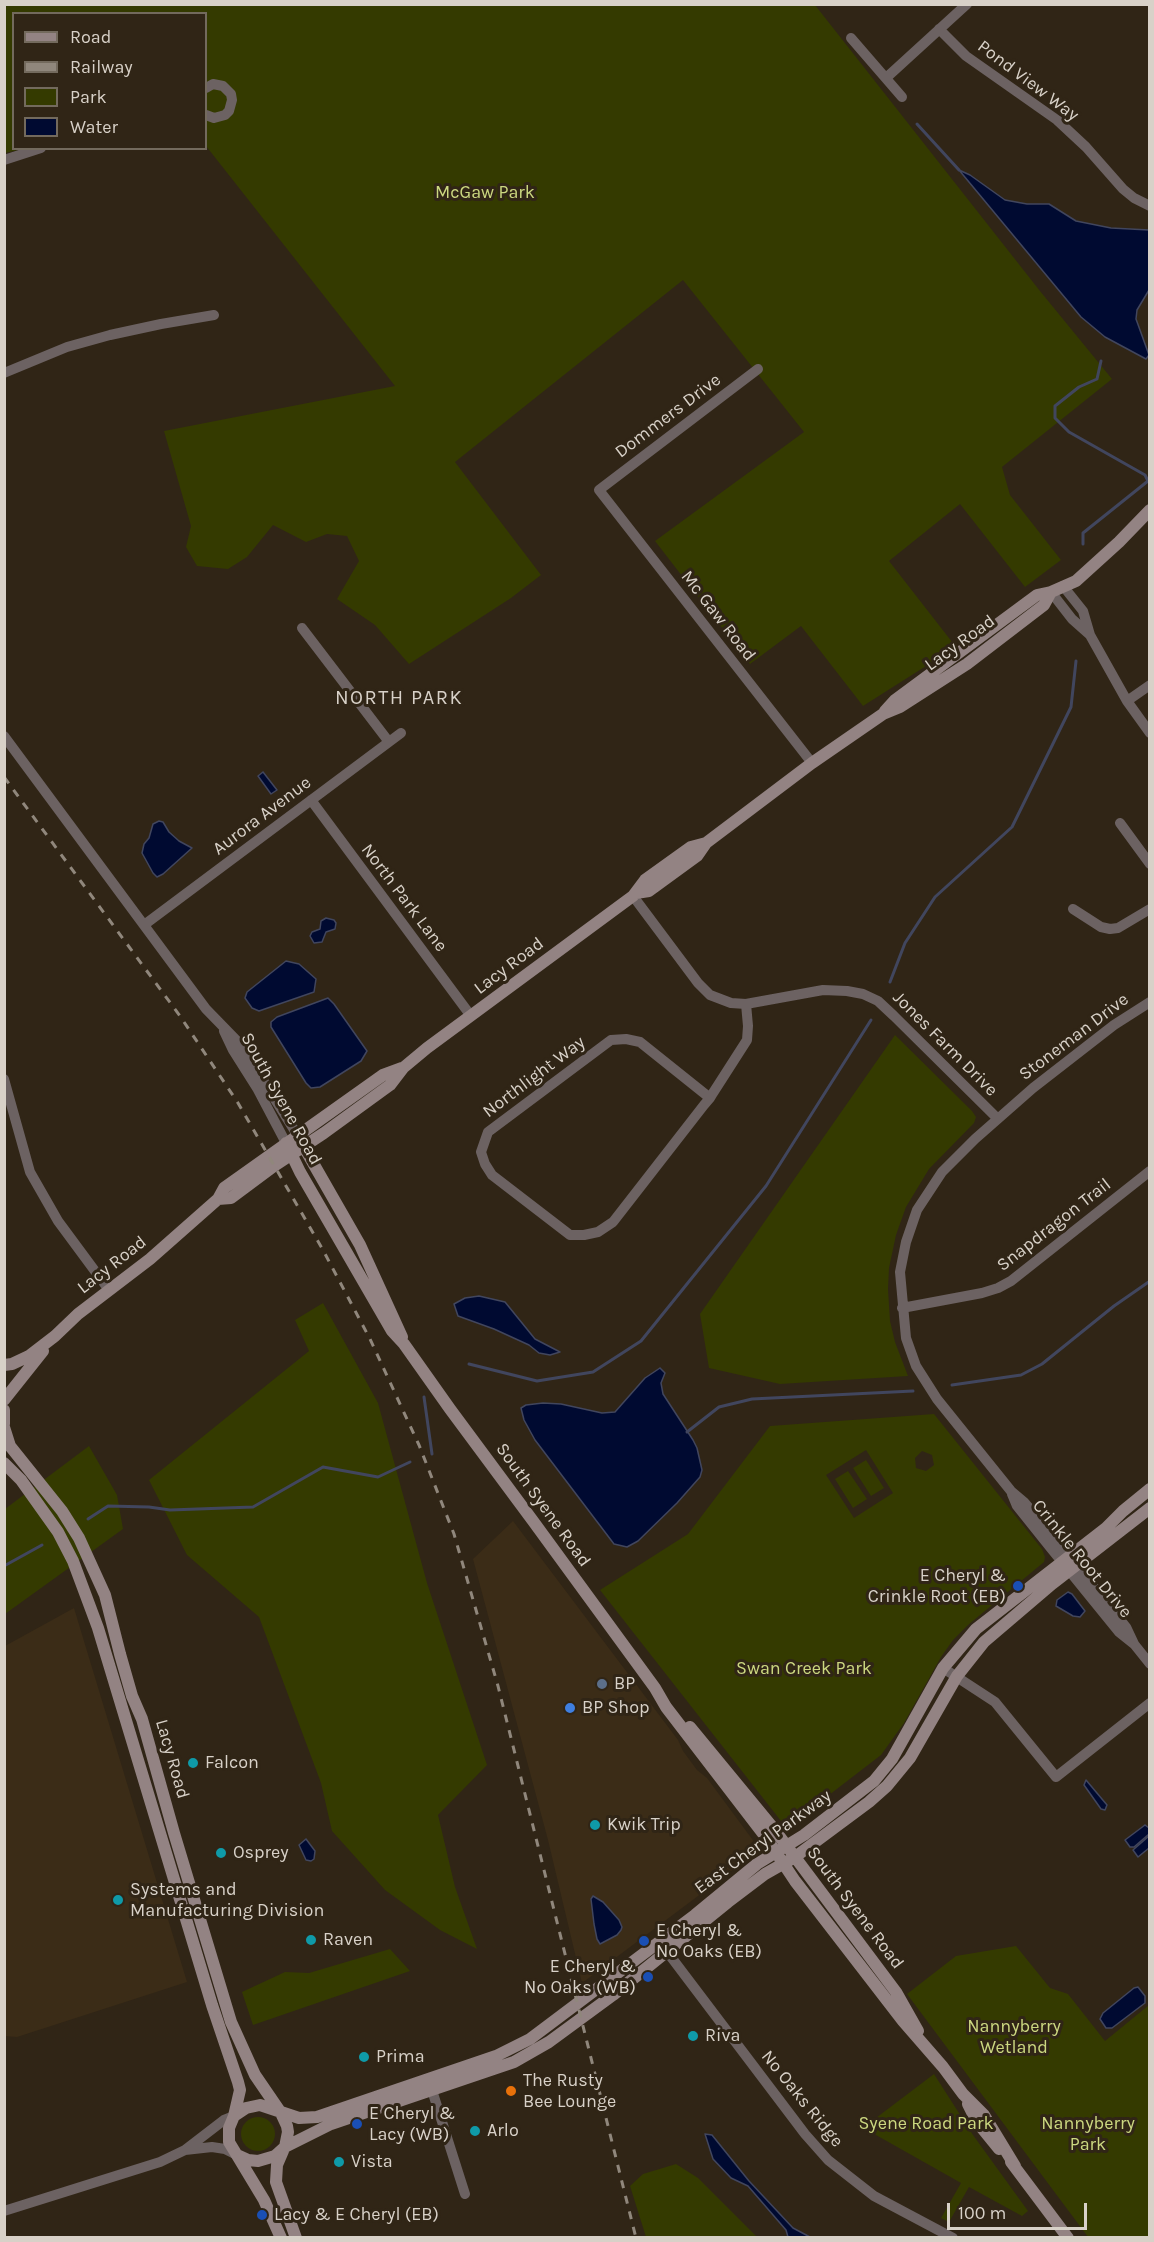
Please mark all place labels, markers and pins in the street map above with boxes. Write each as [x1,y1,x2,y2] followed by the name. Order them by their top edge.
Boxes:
[868,1565,1006,1608] place label: E Cheryl & Crinkle Root (EB)
[1011,1579,1025,1593] marker: E Cheryl & Crinkle Root (EB)
[614,1673,635,1695] place label: BP
[595,1677,609,1691] marker: BP
[582,1697,650,1719] place label: BP Shop
[563,1701,577,1715] marker: BP Shop
[205,1752,259,1774] place label: Falcon
[186,1756,200,1770] marker: Falcon
[607,1814,681,1836] place label: Kwik Trip
[588,1818,602,1832] marker: Kwik Trip
[233,1842,289,1864] place label: Osprey
[214,1846,228,1860] marker: Osprey
[130,1879,324,1922] place label: Systems and Manufacturing Division
[111,1893,125,1907] marker: Systems and Manufacturing Division
[656,1920,762,1962] place label: E Cheryl & No Oaks (EB)
[323,1929,373,1951] place label: Raven
[304,1933,318,1947] marker: Raven
[637,1934,651,1948] marker: E Cheryl & No Oaks (EB)
[524,1956,636,1998] place label: E Cheryl & No Oaks (WB)
[641,1970,655,1984] marker: E Cheryl & No Oaks (WB)
[705,2025,740,2047] place label: Riva
[686,2029,700,2043] marker: Riva
[376,2046,425,2068] place label: Prima
[357,2050,371,2064] marker: Prima
[523,2070,616,2112] place label: The Rusty Bee Lounge
[504,2084,518,2098] marker: The Rusty Bee Lounge
[369,2103,455,2146] place label: E Cheryl & Lacy (WB)
[350,2117,364,2131] marker: E Cheryl & Lacy (WB)
[487,2120,519,2142] place label: Arlo
[468,2124,482,2138] marker: Arlo
[351,2151,393,2173] place label: Vista
[332,2155,346,2169] marker: Vista
[274,2204,439,2226] place label: Lacy & E Cheryl (EB)
[255,2208,269,2222] marker: Lacy & E Cheryl (EB)

